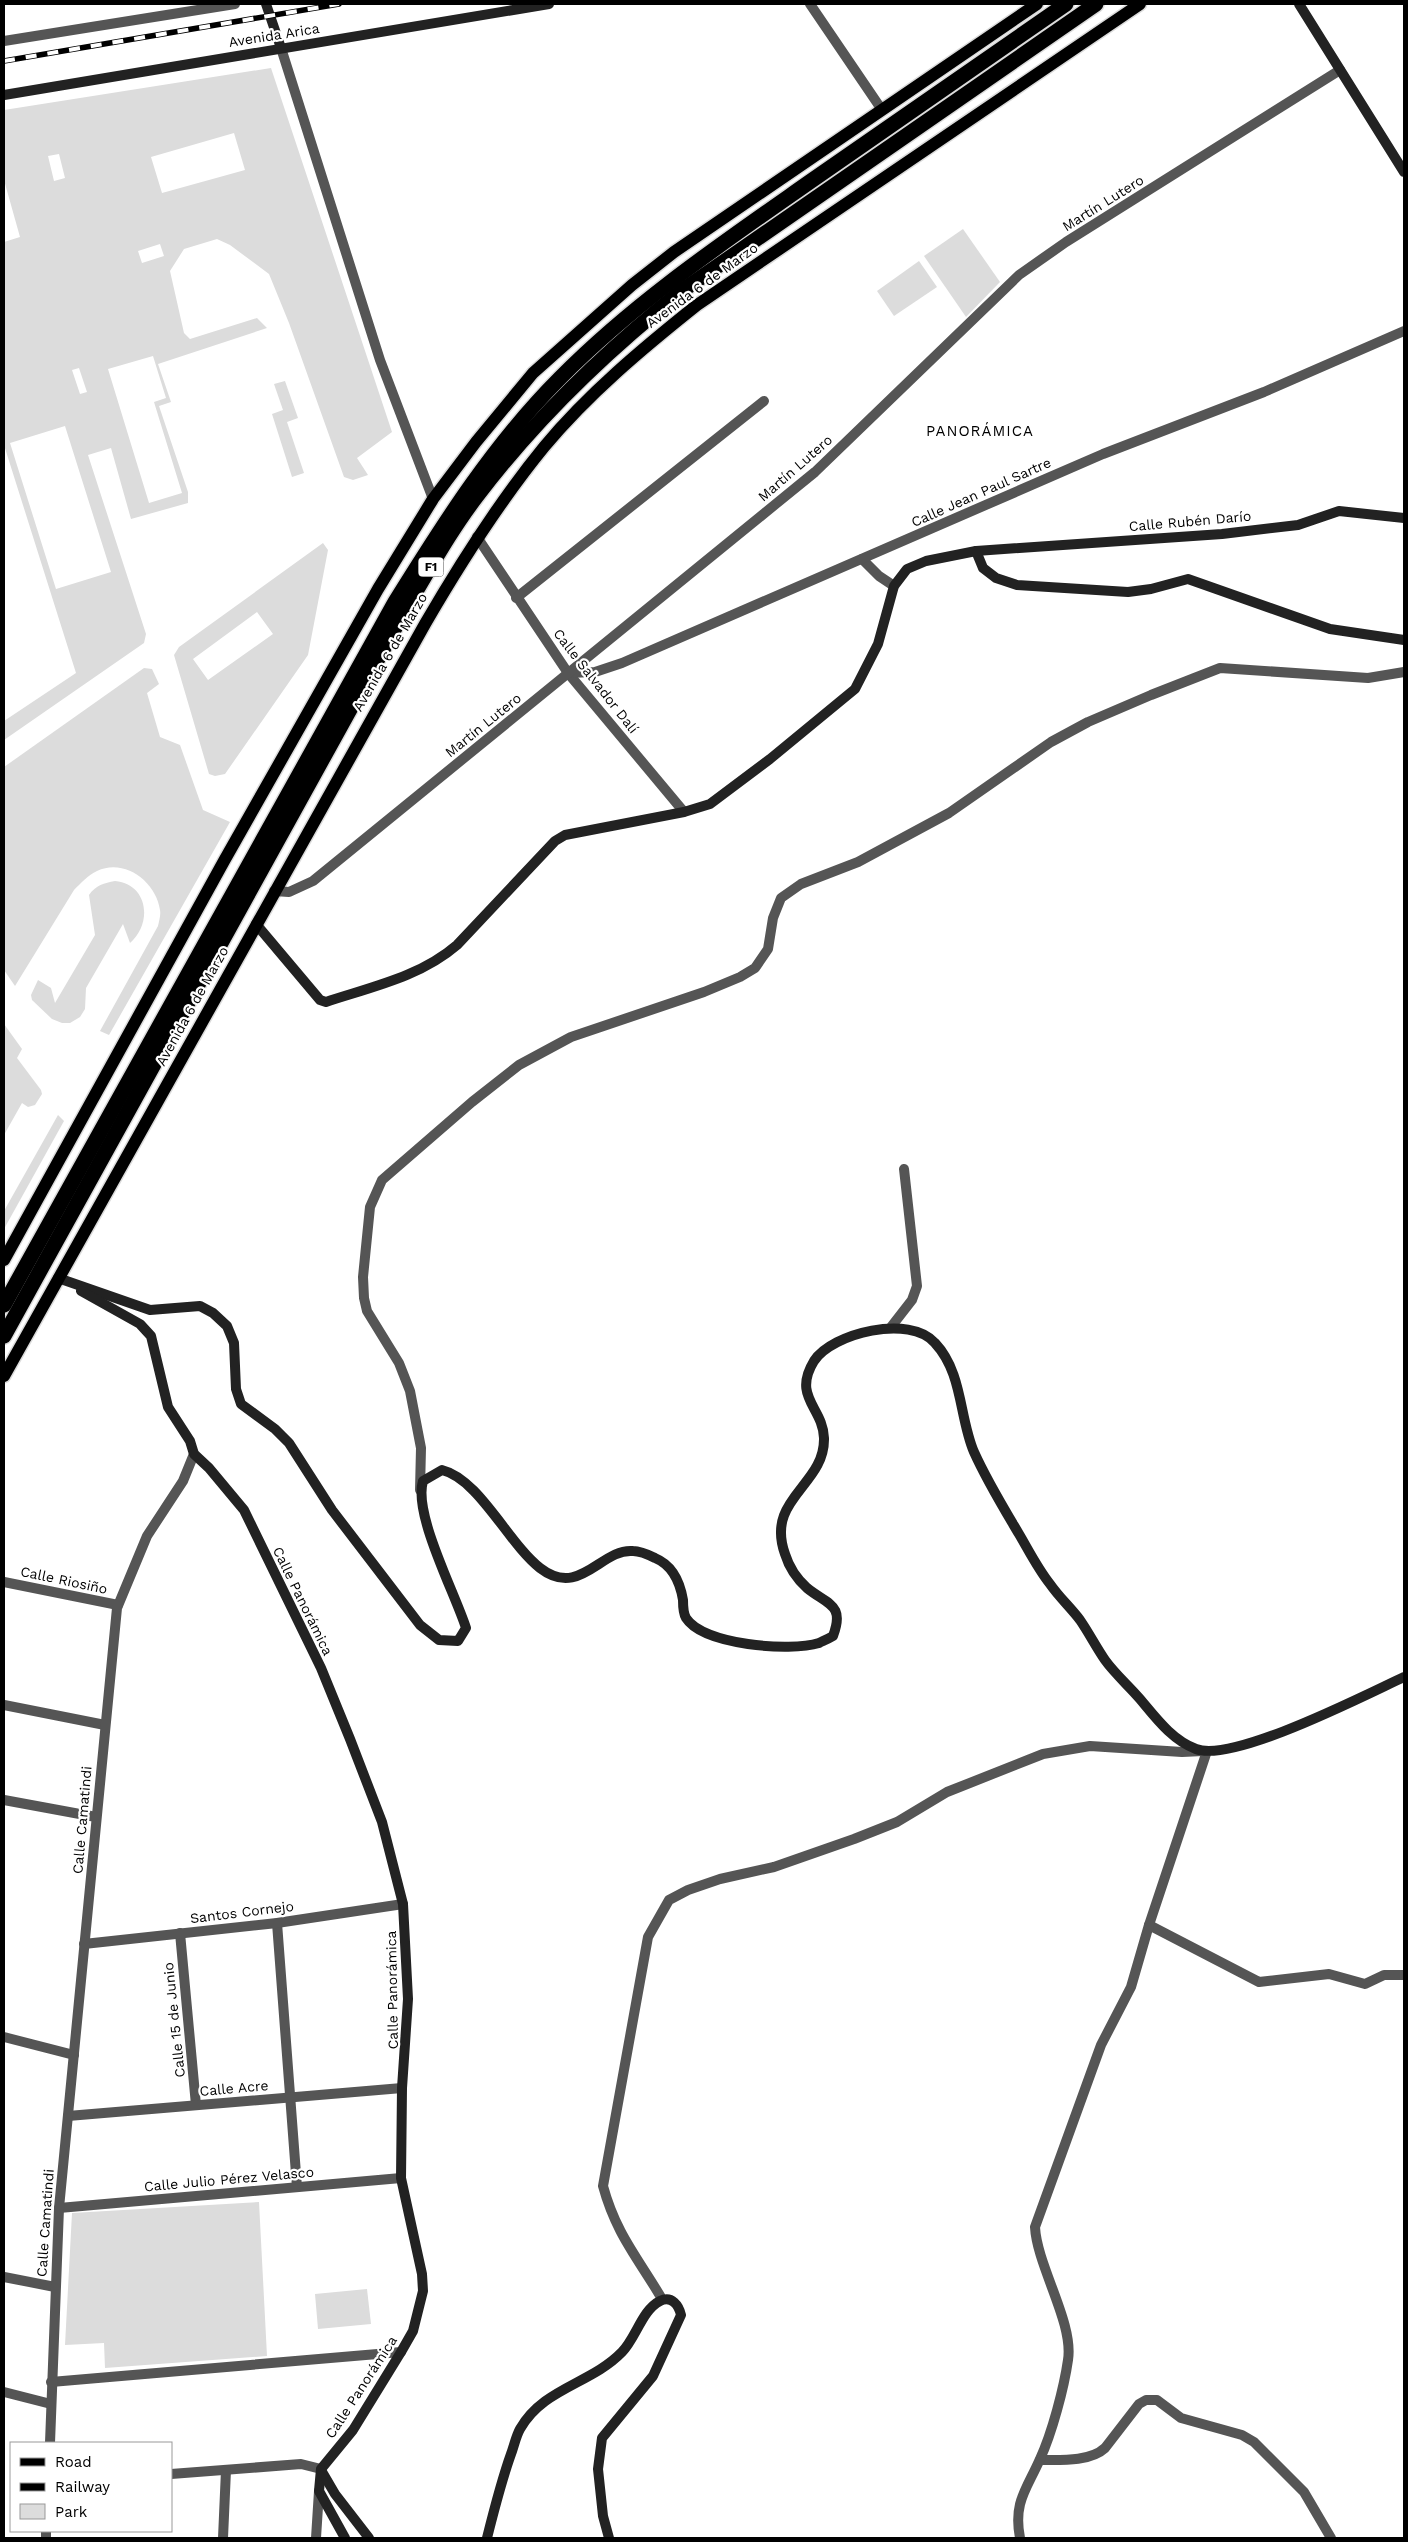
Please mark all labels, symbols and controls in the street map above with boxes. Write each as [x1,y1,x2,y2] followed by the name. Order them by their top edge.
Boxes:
[228,20,321,50] street label: Avenida Arica
[1059,172,1147,234] street label: Martín Lutero
[643,239,761,331] street label: Avenida 6 de Marzo
[926,422,1034,440] district label: PANORÁMICA
[755,432,835,504] street label: Martín Lutero
[909,454,1053,530] street label: Calle Jean Paul Sartre
[1128,508,1252,534] street label: Calle Rubén Darío
[418,558,444,576] road number: F1
[350,590,430,714] street label: Avenida 6 de Marzo
[550,626,642,737] street label: Calle Salvador Dalí
[442,690,524,760] street label: Martín Lutero
[153,944,231,1068] street label: Avenida 6 de Marzo
[270,1544,336,1658] street label: Calle Panorámica
[19,1563,109,1597] street label: Calle Riosiño
[69,1765,95,1875] street label: Calle Camatindi
[189,1898,295,1926] street label: Santos Cornejo
[383,1930,401,2050] street label: Calle Panorámica
[160,1962,188,2078] street label: Calle 15 de Junio
[199,2077,269,2099] street label: Calle Acre
[143,2164,315,2194] street label: Calle Julio Pérez Velasco
[33,2168,57,2278] street label: Calle Camatindi
[322,2333,400,2441] street label: Calle Panorámica
[10,2442,172,2532] legend
[55,2453,92,2471] text: Road
[55,2478,110,2496] text: Railway
[55,2503,88,2521] text: Park

